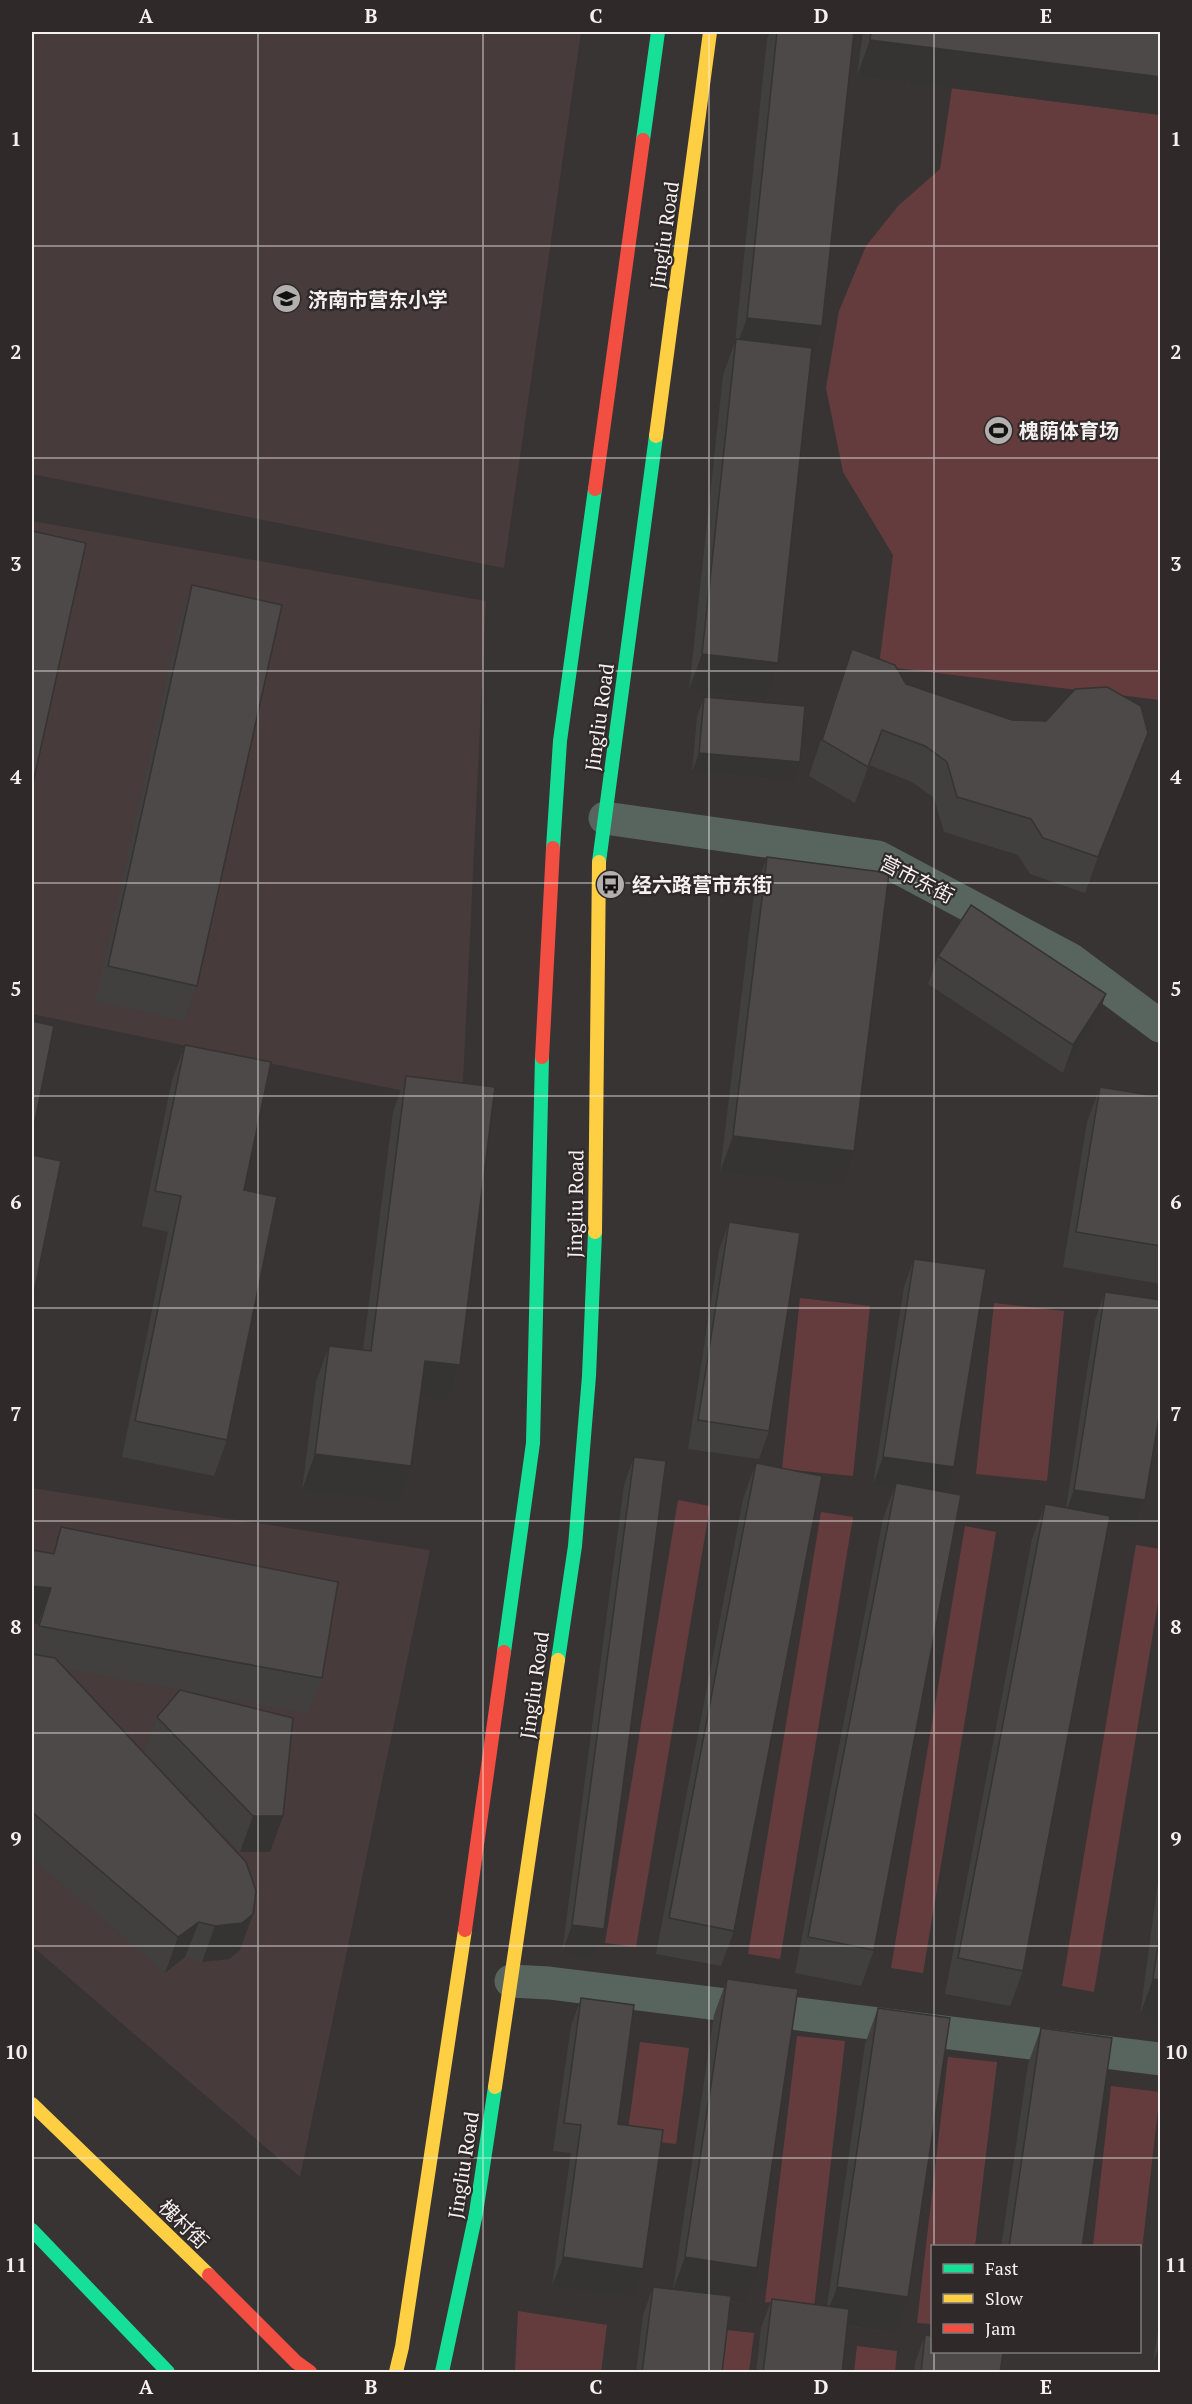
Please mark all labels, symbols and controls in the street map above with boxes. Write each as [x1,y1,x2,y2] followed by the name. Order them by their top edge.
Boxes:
[139,2,154,29] text: A
[365,2,378,29] text: B
[589,2,603,29] text: C
[814,2,828,29] text: D
[1040,2,1052,29] text: E
[10,125,22,152] text: 1
[1170,125,1182,152] text: 1
[643,180,685,290] street label: Jingliu Road
[271,283,303,315] school or university icon: 济南市营东小学
[308,286,448,313] place label: 济南市营东小学
[10,338,22,365] text: 2
[1170,338,1182,365] text: 2
[982,414,1014,446] sports icon: 槐荫体育场
[1019,417,1119,444] place label: 槐荫体育场
[10,550,22,577] text: 3
[1170,550,1182,577] text: 3
[578,662,620,772] street label: Jingliu Road
[10,763,22,790] text: 4
[1170,763,1182,790] text: 4
[875,849,959,909] street label: 营市东街
[595,868,627,900] bus stop icon: 经六路营市东街
[632,871,772,898] place label: 经六路营市东街
[10,975,22,1002] text: 5
[1170,975,1182,1002] text: 5
[561,1150,589,1258] street label: Jingliu Road
[10,1188,22,1215] text: 6
[1170,1188,1182,1215] text: 6
[10,1400,22,1427] text: 7
[1170,1400,1182,1427] text: 7
[10,1613,22,1640] text: 8
[1170,1613,1182,1640] text: 8
[513,1630,555,1740] street label: Jingliu Road
[10,1825,22,1852] text: 9
[1170,1825,1182,1852] text: 9
[5,2038,27,2065] text: 10
[1165,2038,1187,2065] text: 10
[441,2109,485,2221] street label: Jingliu Road
[153,2193,215,2255] street label: 槐村街
[931,2245,1141,2353] legend
[5,2251,27,2278] text: 11
[1165,2251,1187,2278] text: 11
[985,2256,1019,2280] text: Fast
[985,2286,1024,2310] text: Slow
[985,2316,1016,2340] text: Jam
[139,2373,154,2400] text: A
[365,2373,378,2400] text: B
[589,2373,603,2400] text: C
[814,2373,828,2400] text: D
[1040,2373,1052,2400] text: E

